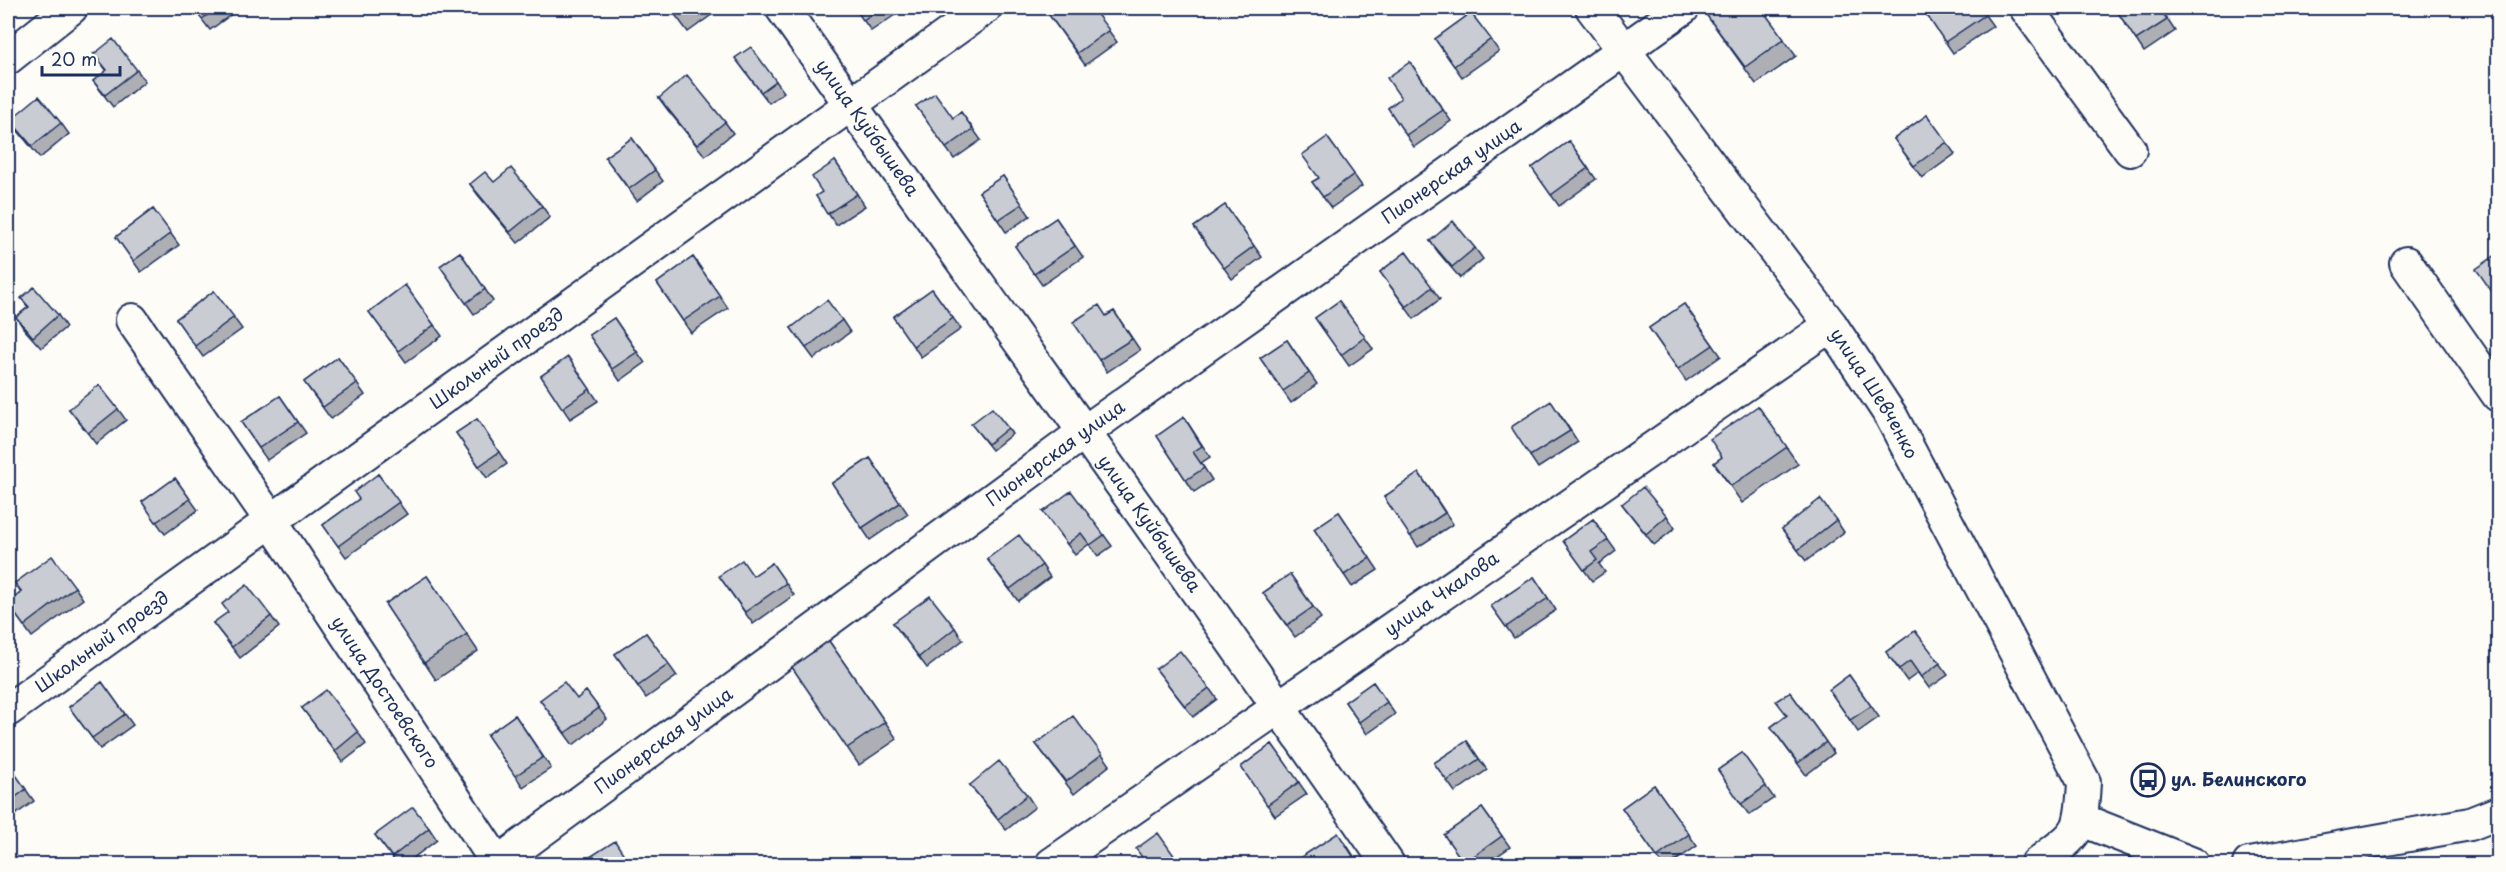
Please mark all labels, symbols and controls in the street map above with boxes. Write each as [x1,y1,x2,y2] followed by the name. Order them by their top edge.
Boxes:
[42,39,120,77] scale bar
[51,45,97,72] text: 20 m
[810,53,927,202] street label: улица Куйбышева
[1375,111,1527,230] street label: Пионерская улица
[423,300,569,415] street label: Школьный проезд
[1824,322,1926,463] street label: улица Шевченко
[980,392,1130,512] street label: Пионерская улица
[1092,448,1209,598] street label: улица Куйбышева
[1378,543,1504,642] street label: улица Чкалова
[29,584,174,699] street label: Школьный проезд
[326,610,446,773] street label: улица Достоевского
[588,679,738,800] street label: Пионерская улица
[2130,762,2166,798] bus stop icon: ул. Белинского
[2171,765,2307,792] place label: ул. Белинского

